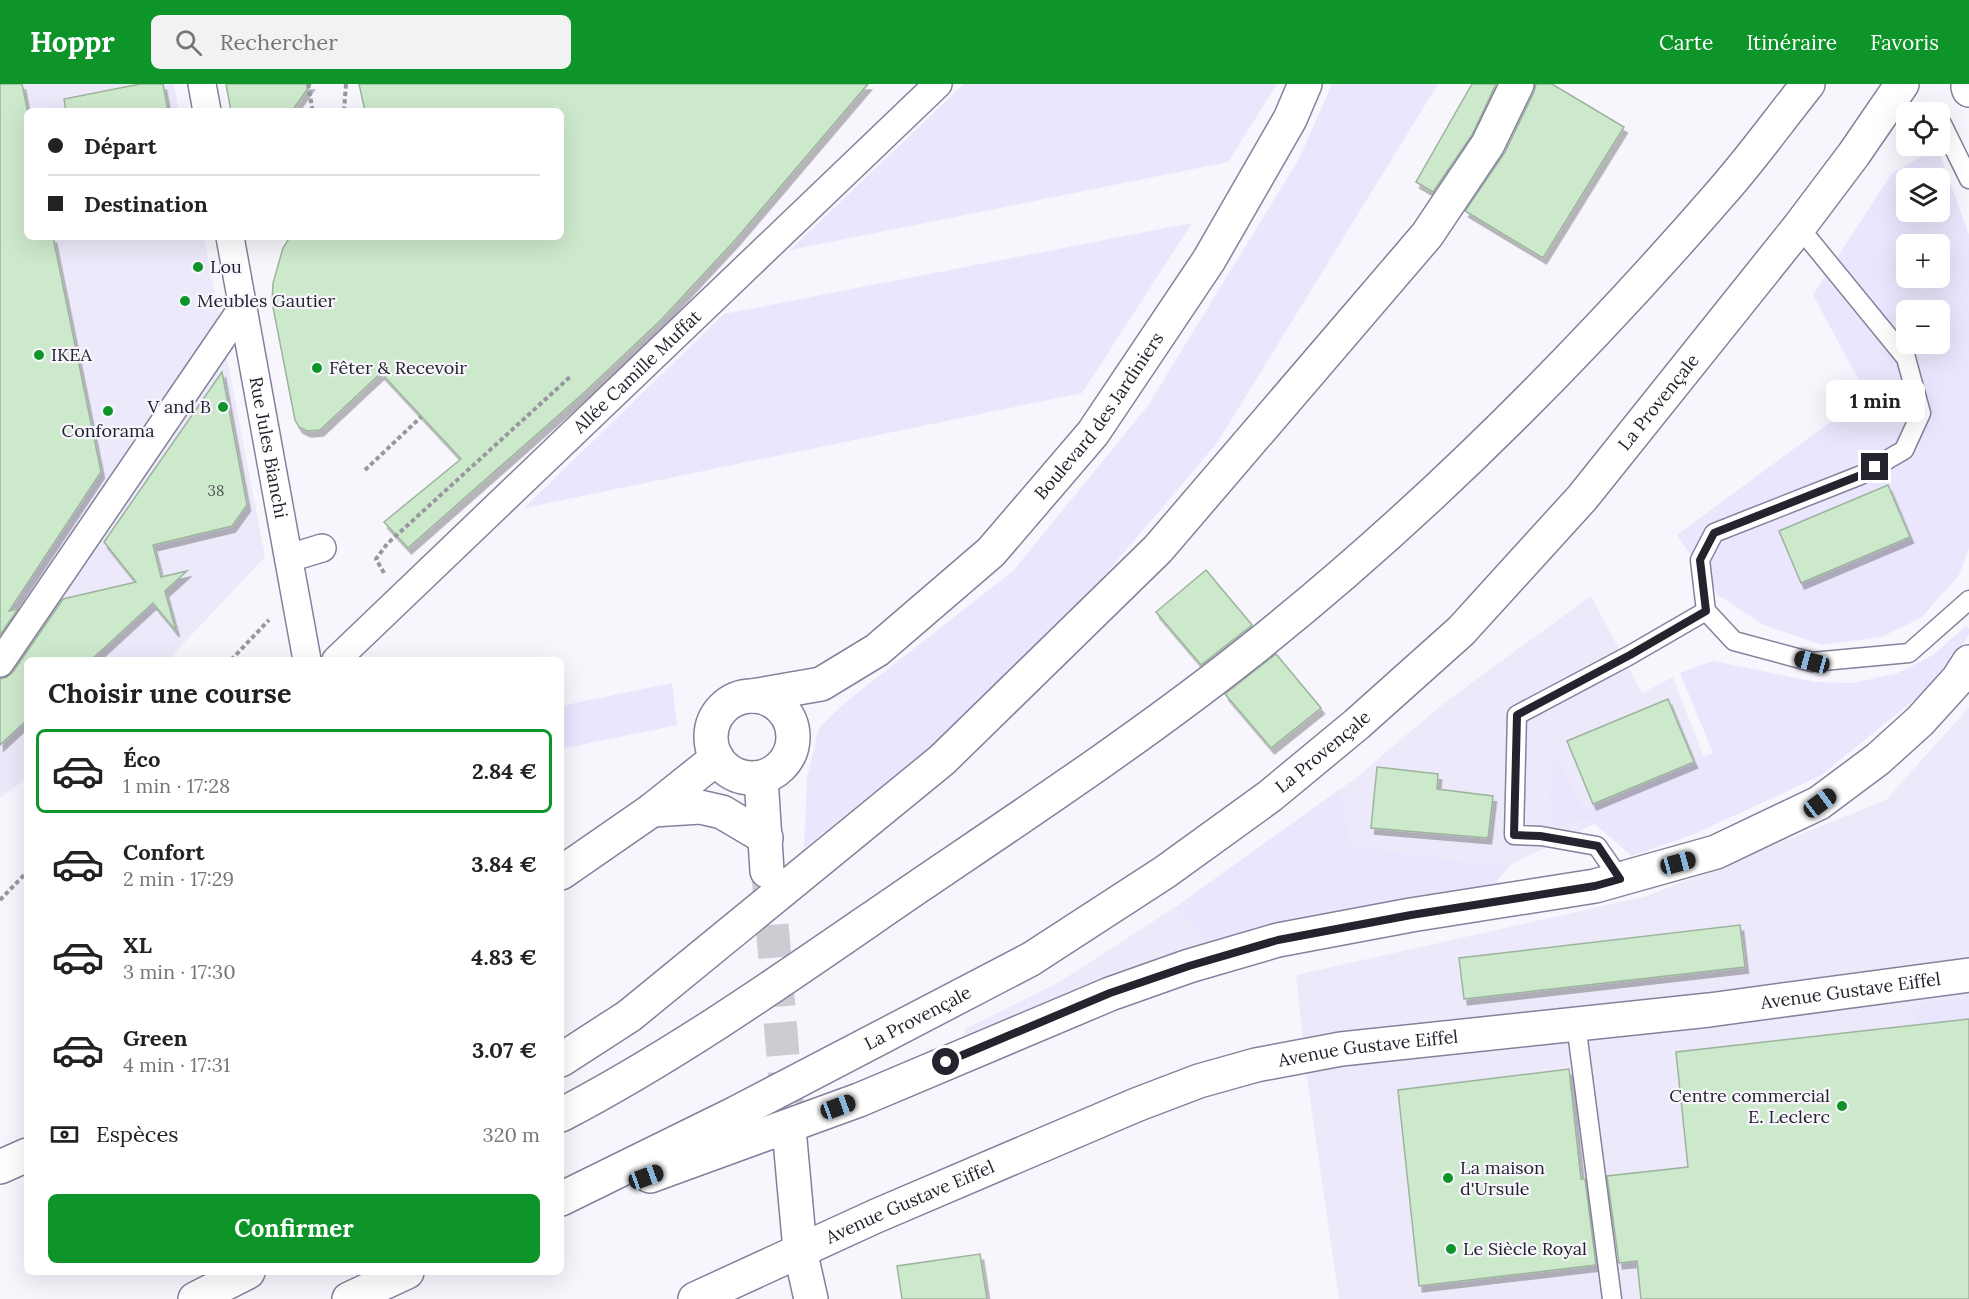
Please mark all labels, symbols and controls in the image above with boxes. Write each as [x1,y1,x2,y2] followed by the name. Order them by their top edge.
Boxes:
[151,15,571,69] search box
[30,24,115,60] text: Hoppr
[172,26,205,59] icon: search
[220,28,338,56] text: Rechercher
[1659,29,1713,56] text: Carte
[1746,29,1837,56] text: Itinéraire
[1870,29,1939,56] text: Favoris
[1896,102,1950,354] map controls
[1896,102,1950,156] button: locate
[84,132,157,160] text: Départ
[1896,168,1950,222] button: layers
[84,190,208,218] text: Destination
[1896,234,1950,288] button: +
[210,255,242,278] place label: Lou
[191,260,205,274] marker: Lou
[197,289,335,312] place label: Meubles Gautier
[178,294,192,308] marker: Meubles Gautier
[1896,300,1950,354] button: −
[567,305,706,439] street label: Allée Camille Muffat
[1029,327,1168,504] street label: Boulevard des Jardiniers
[51,343,93,366] place label: IKEA
[32,348,46,362] marker: IKEA
[1613,349,1704,455] street label: La Provençale
[329,356,467,379] place label: Fêter & Recevoir
[310,361,324,375] marker: Fêter & Recevoir
[245,375,293,520] street label: Rue Jules Bianchi
[1826,380,1924,422] callout: 1 min
[1850,388,1901,413] text: 1 min
[147,395,211,418] place label: V and B
[216,400,230,414] marker: V and B
[101,404,115,418] marker: Conforama
[62,419,154,442] place label: Conforama
[1861,453,1888,480] route end
[208,481,224,500] house number: 38
[1792,649,1832,675] car
[48,676,291,710] text: Choisir une course
[1270,705,1375,798] street label: La Provençale
[51,744,105,798] icon: car
[123,745,160,773] text: Éco
[472,757,537,785] text: 2.84 €
[123,773,230,798] text: 1 min · 17:28
[1800,785,1840,821] car
[51,837,105,891] icon: car
[123,838,205,866] text: Confort
[471,850,537,878] text: 3.84 €
[1658,850,1698,876] car
[123,866,234,891] text: 2 min · 17:29
[51,930,105,984] icon: car
[123,931,152,959] text: XL
[471,943,537,971] text: 4.83 €
[123,959,236,984] text: 3 min · 17:30
[1758,967,1942,1014] street label: Avenue Gustave Eiffel
[860,980,975,1055] street label: La Provençale
[51,1023,105,1077] icon: car
[123,1024,188,1052] text: Green
[1275,1025,1459,1072] street label: Avenue Gustave Eiffel
[472,1036,537,1064] text: 3.07 €
[932,1048,959,1075] route start
[123,1052,230,1077] text: 4 min · 17:31
[1669,1084,1830,1128] place label: Centre commercial E. Leclerc
[818,1092,858,1122] car
[1835,1099,1849,1113] marker: Centre commercial E. Leclerc
[48,1118,81,1151] icon: cash
[96,1120,179,1148] text: Espèces
[483,1122,540,1147] text: 320 m
[821,1155,998,1249] street label: Avenue Gustave Eiffel
[1460,1156,1545,1200] place label: La maison d'Ursule
[626,1162,666,1192] car
[1441,1171,1455,1185] marker: La maison d'Ursule
[48,1194,540,1263] button: Confirmer
[1463,1237,1587,1260] place label: Le Siècle Royal
[1444,1242,1458,1256] marker: Le Siècle Royal

